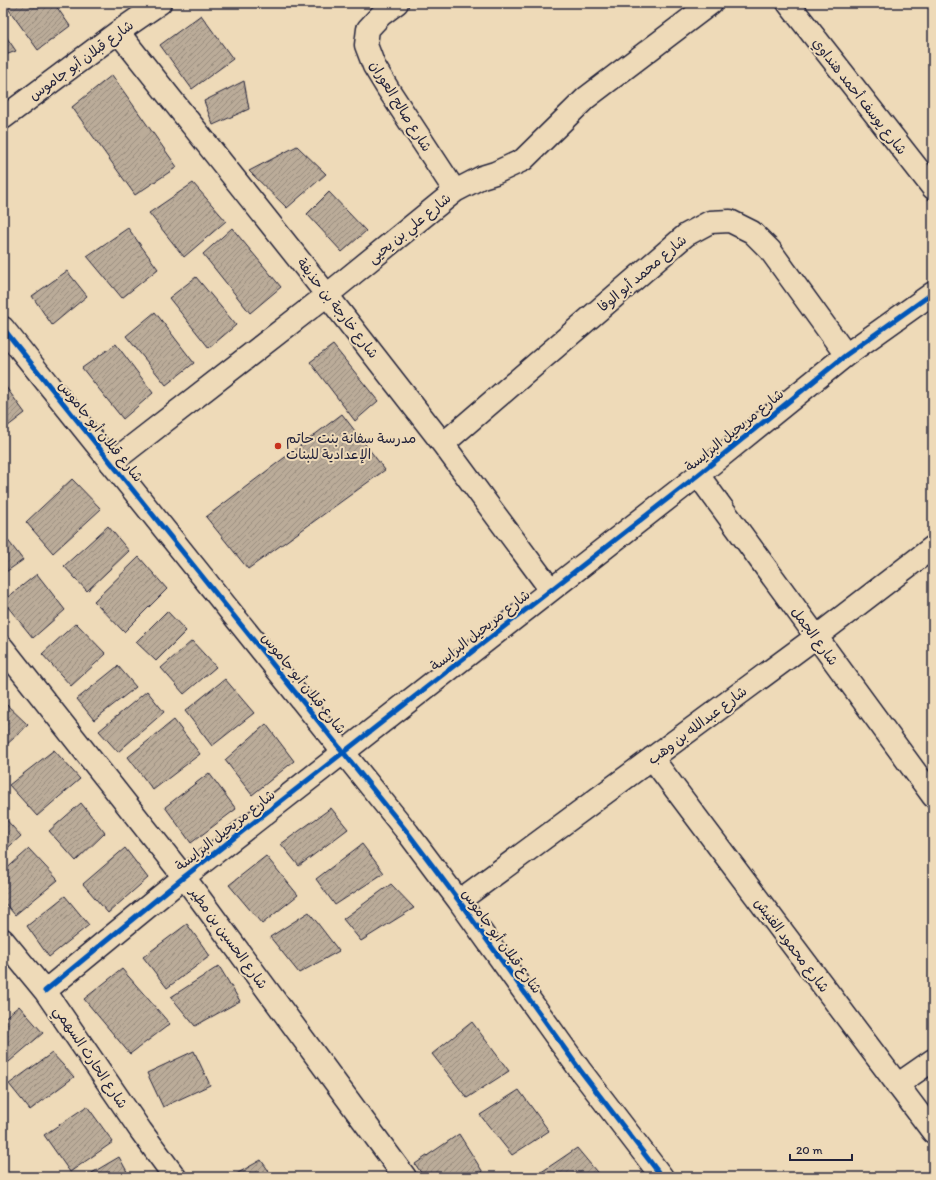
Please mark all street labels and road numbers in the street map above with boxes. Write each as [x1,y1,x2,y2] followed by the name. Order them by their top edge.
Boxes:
[26,17,138,105] street label: شارع قبلان أبو جاموس
[807,35,910,159] street label: شارع يوسف أحمد هنداوي
[365,58,435,155] street label: شارع صالح العوران
[364,190,457,270] street label: شارع علي بن يحيى
[594,231,691,316] street label: شارع محمد أبو الوفا
[292,255,382,362] street label: شارع خارجة بن حذيفة
[54,377,147,486] street label: شارع قبلان أبو جاموس
[682,385,788,476] street label: شارع مريحيل البرايسة
[427,586,534,675] street label: شارع مريحيل البرايسة
[787,604,842,670] street label: شارع الجمل
[257,629,350,738] street label: شارع قبلان أبو جاموس
[644,683,751,769] street label: شارع عبدالله بن وهب
[172,786,279,875] street label: شارع مريحيل البرايسة
[185,883,271,993] street label: شارع الحسين بن مطير
[457,886,545,998] street label: شارع قبلان أبو جاموس
[750,895,833,996] street label: شارع محمود الفنيش
[47,1003,131,1114] street label: شارع الحارث السهمي

